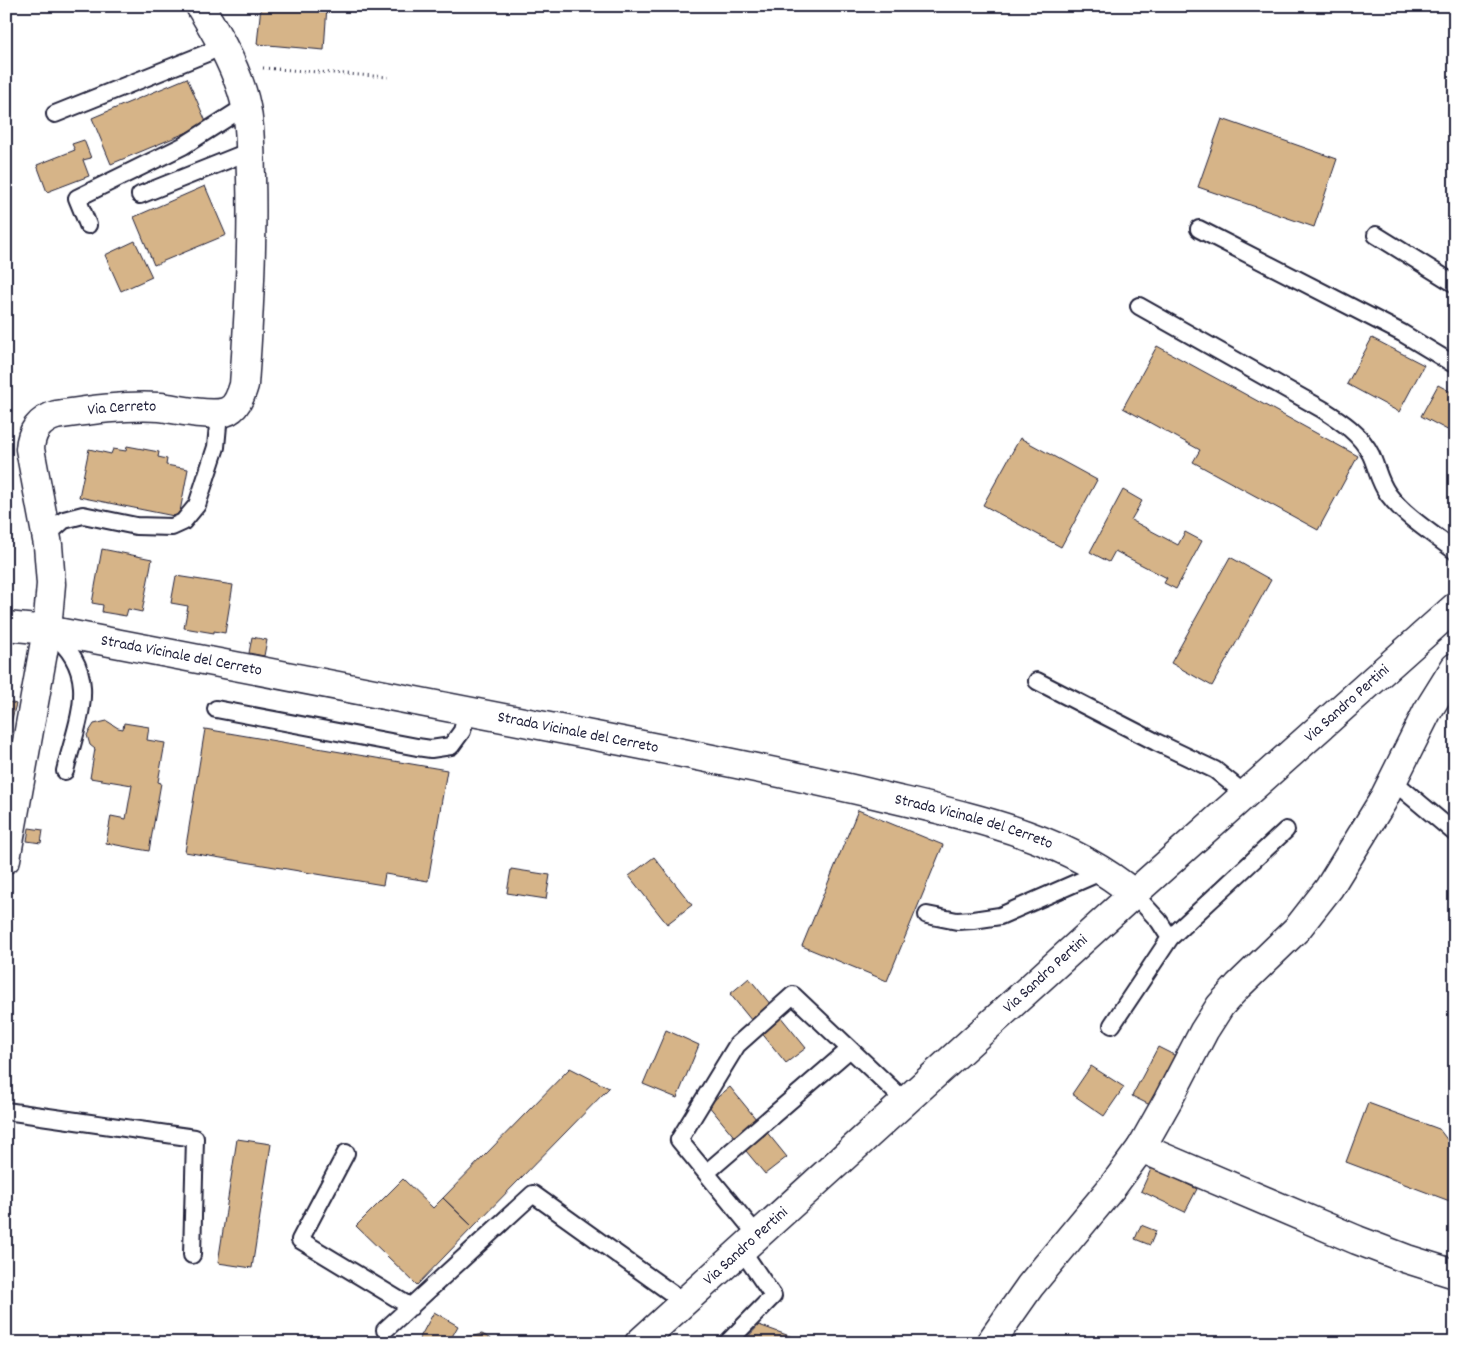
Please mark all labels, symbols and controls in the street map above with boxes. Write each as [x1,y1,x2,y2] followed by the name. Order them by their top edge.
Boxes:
[86,395,157,422] street label: Via Cerreto
[99,629,264,682] street label: Strada Vicinale del Cerreto
[1299,659,1395,748] street label: Via Sandro Pertini
[496,706,661,759] street label: Strada Vicinale del Cerreto
[892,788,1057,856] street label: Strada Vicinale del Cerreto
[998,929,1093,1019] street label: Via Sandro Pertini
[698,1202,793,1291] street label: Via Sandro Pertini

